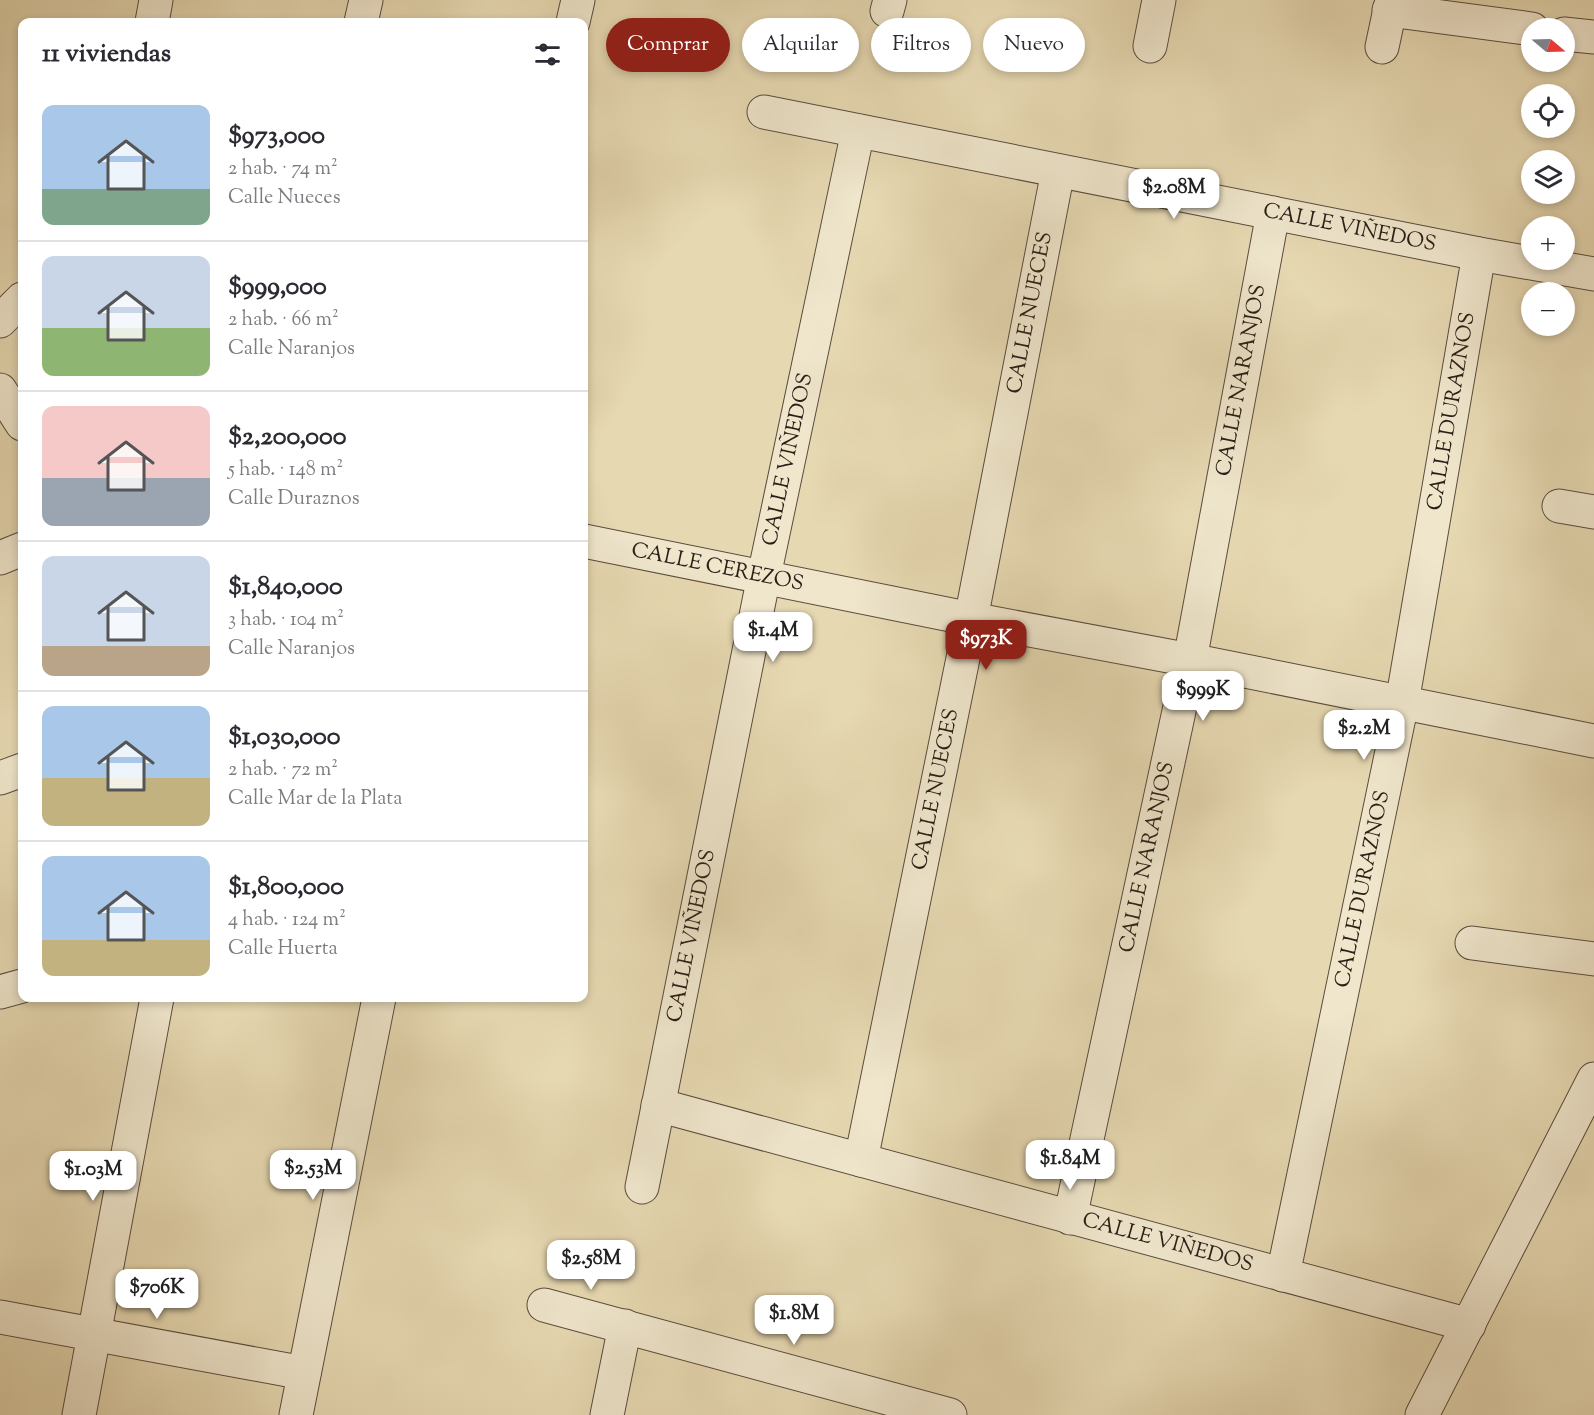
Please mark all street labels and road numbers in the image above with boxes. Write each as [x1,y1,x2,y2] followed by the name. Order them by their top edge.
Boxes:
[1260,196,1439,260] street label: CALLE VIÑEDOS
[1000,229,1061,396] street label: CALLE NUECES
[1209,282,1274,479] street label: CALLE NARANJOS
[1420,310,1484,513] street label: CALLE DURAZNOS
[756,370,821,549] street label: CALLE VIÑEDOS
[628,536,806,600] street label: CALLE CEREZOS
[905,706,967,873] street label: CALLE NUECES
[1112,759,1183,956] street label: CALLE NARANJOS
[1328,788,1398,990] street label: CALLE DURAZNOS
[660,847,724,1025] street label: CALLE VIÑEDOS
[1079,1206,1256,1281] street label: CALLE VIÑEDOS

